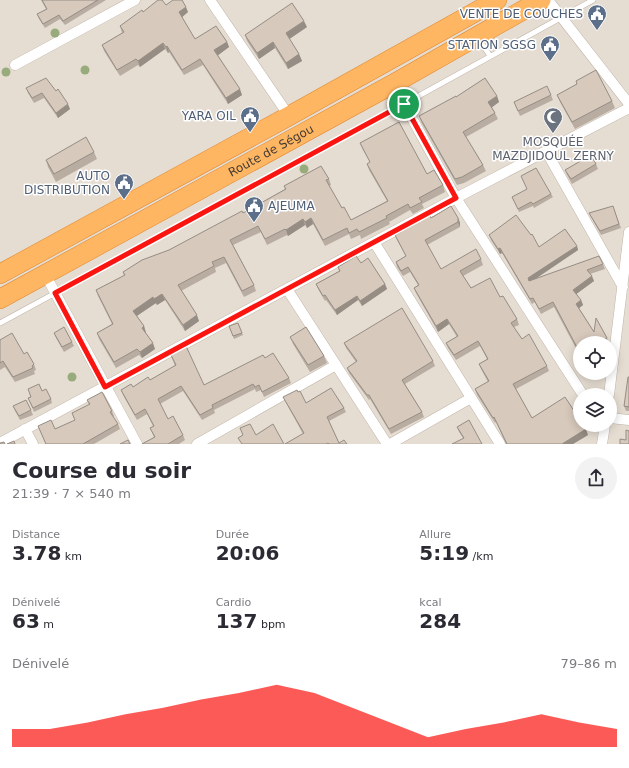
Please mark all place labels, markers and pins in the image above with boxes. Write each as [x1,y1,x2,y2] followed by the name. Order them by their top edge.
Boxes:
[586,3,608,31] public building icon: VENTE DE COUCHES
[460,7,583,21] place label: VENTE DE COUCHES
[539,34,561,62] public building icon: STATION SGSG
[448,38,536,52] place label: STATION SGSG
[387,87,421,121] pin
[239,105,261,133] public building icon: YARA OIL
[542,106,564,134] mosque icon: MOSQUÉE MAZDJIDOUL ZERNY
[181,109,236,123] place label: YARA OIL
[492,134,614,163] place label: MOSQUÉE MAZDJIDOUL ZERNY
[24,169,110,197] place label: AUTO DISTRIBUTION
[113,172,135,200] public building icon: AUTO DISTRIBUTION
[243,195,265,223] public building icon: AJEUMA
[268,199,315,213] place label: AJEUMA

